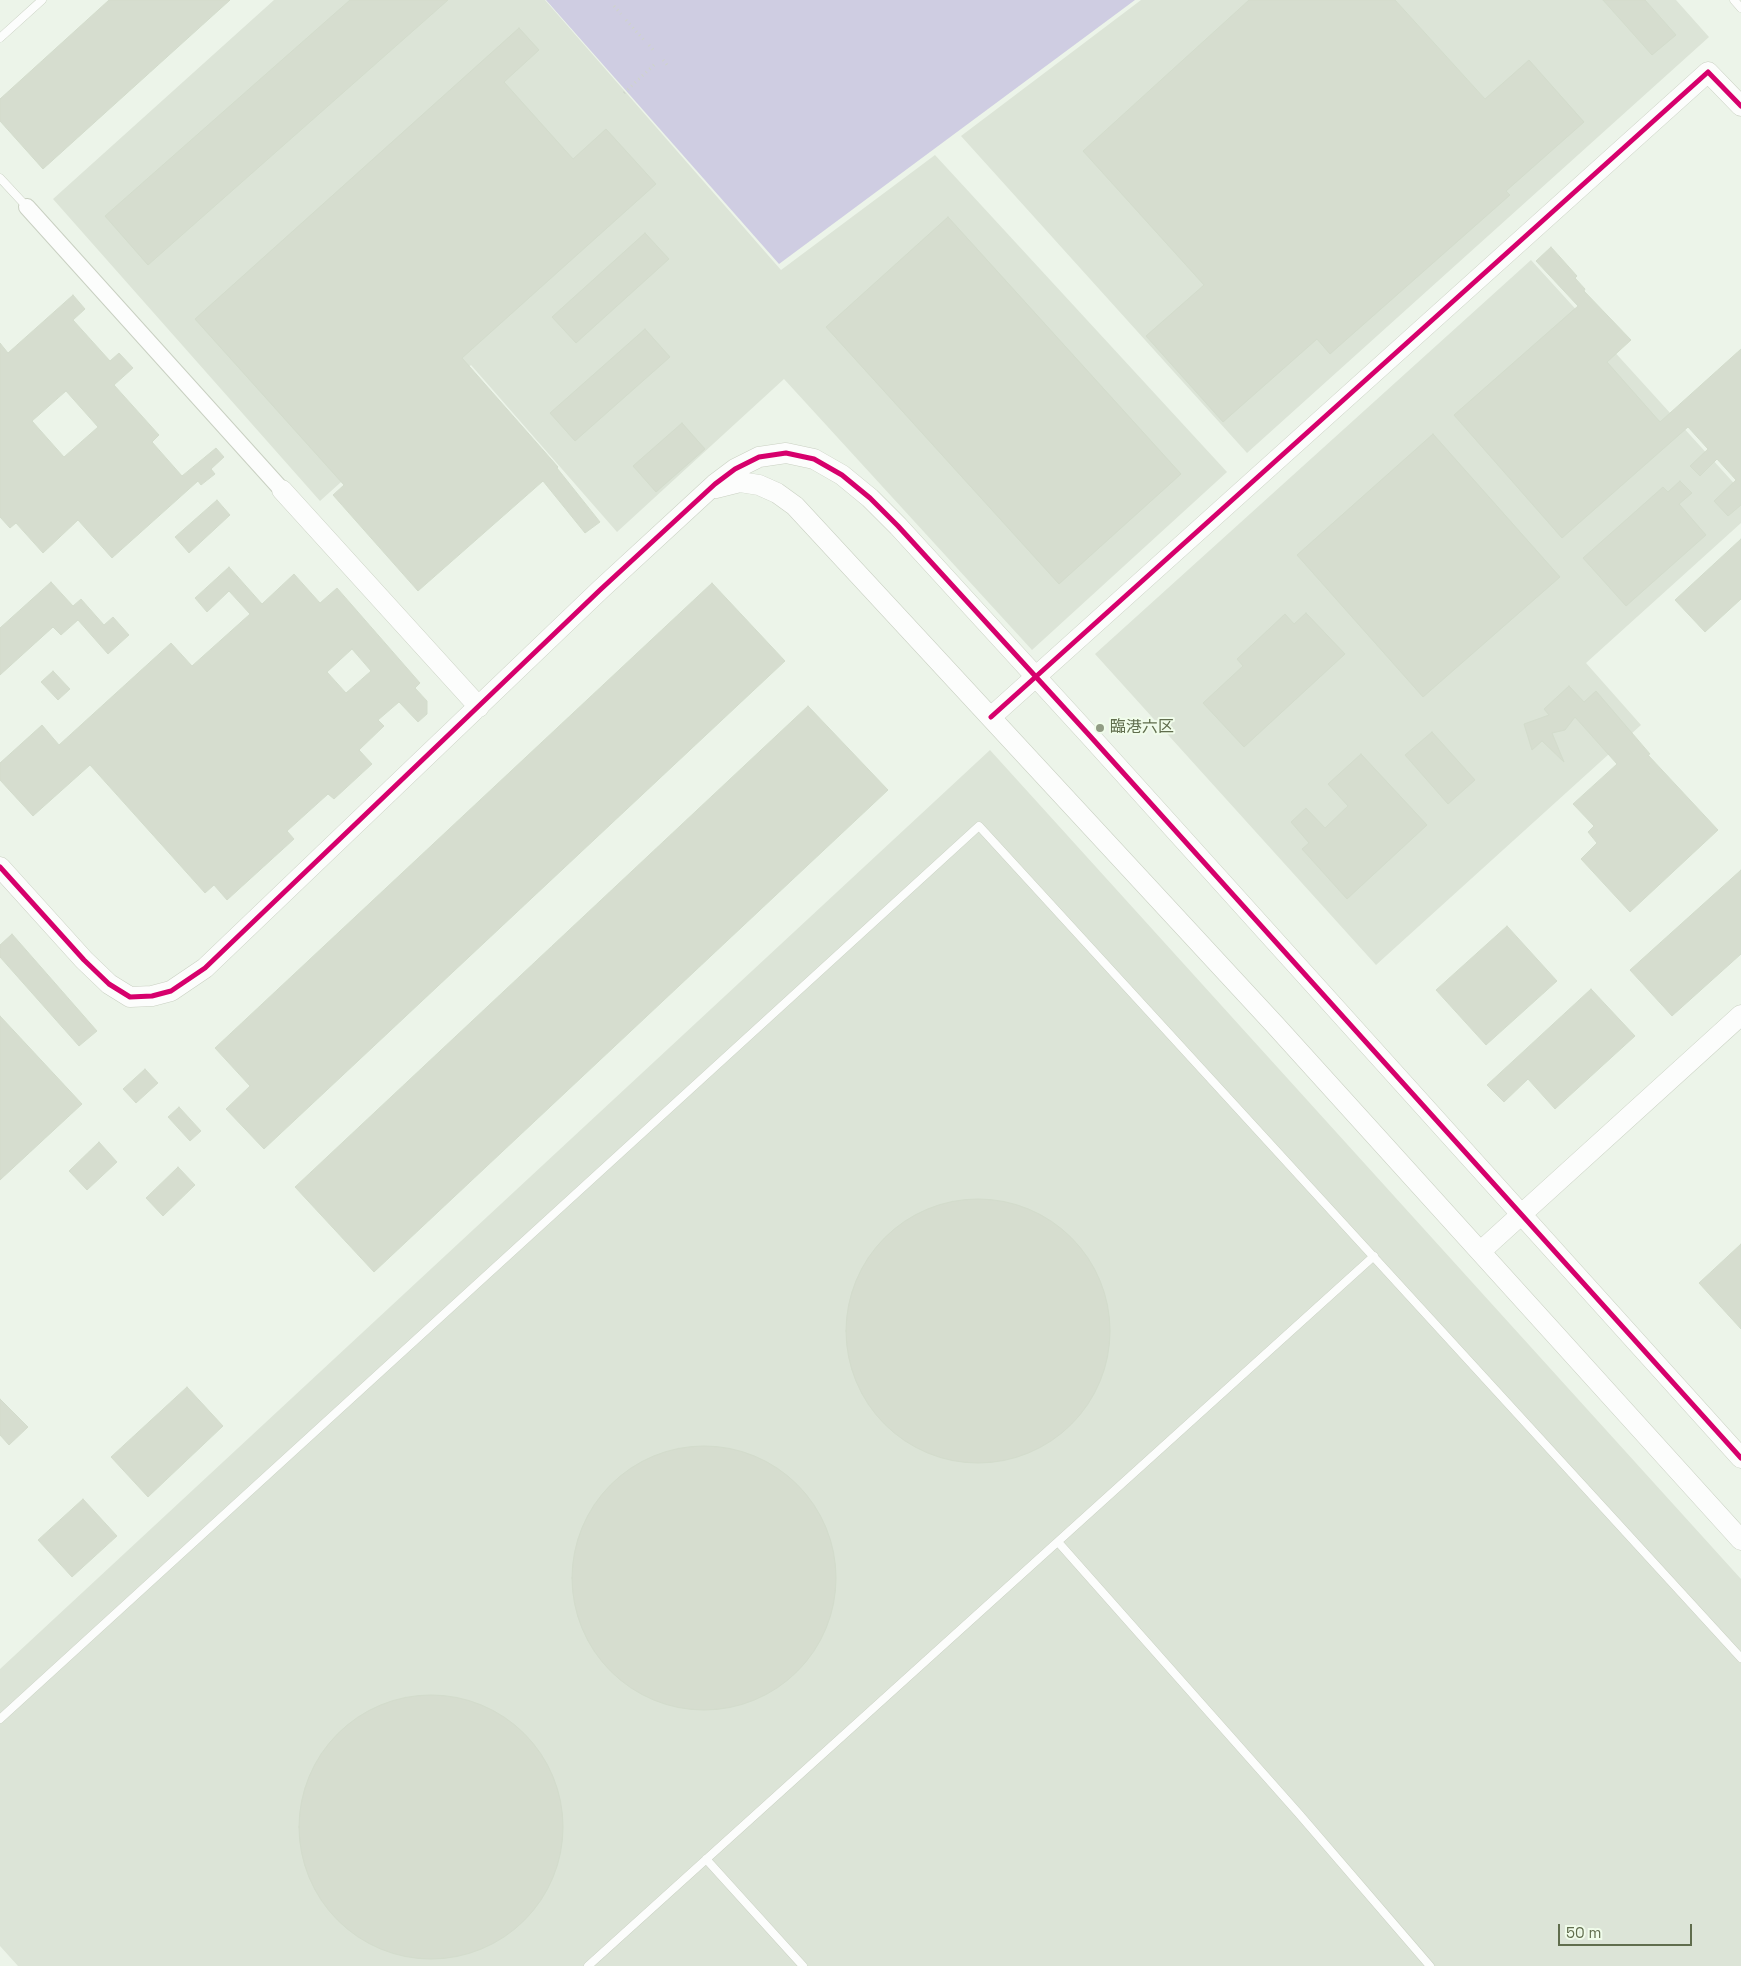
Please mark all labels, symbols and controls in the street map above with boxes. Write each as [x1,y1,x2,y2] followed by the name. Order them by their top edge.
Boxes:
[1110,718,1174,738] place label: 臨港六区
[1094,722,1106,734] marker: 臨港六区
[1561,1914,1695,1946] scale bar
[1566,1923,1601,1942] text: 50 m

